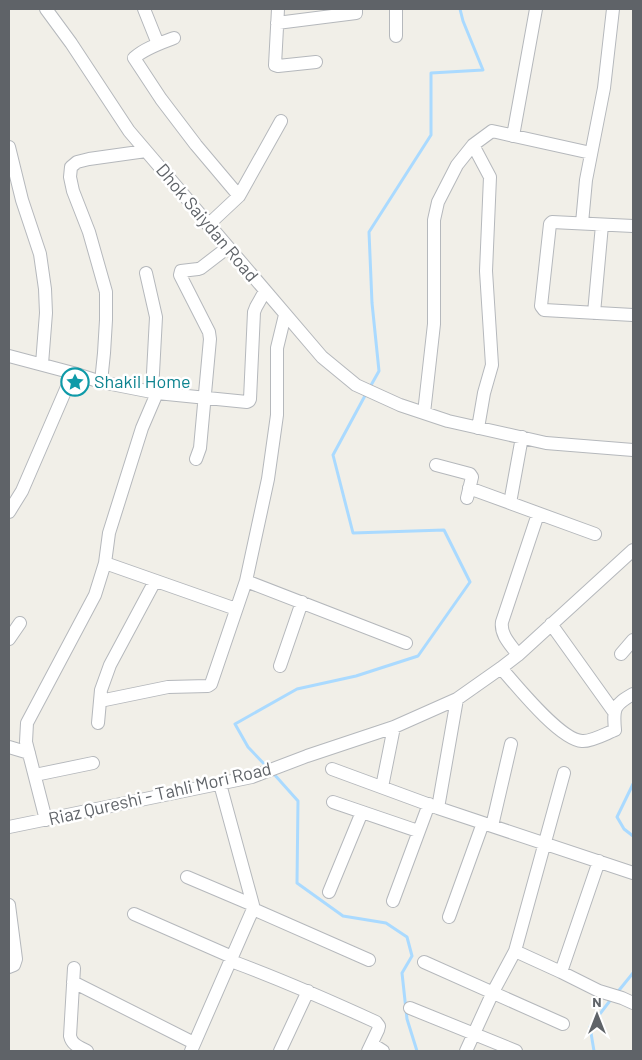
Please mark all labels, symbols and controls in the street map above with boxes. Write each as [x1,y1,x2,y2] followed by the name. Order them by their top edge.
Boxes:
[152,159,264,286] street label: Dhok Saiydan Road
[60,367,90,397] place icon: Shakil Home
[94,370,191,392] place label: Shakil Home
[46,757,273,829] street label: Riaz Qureshi - Tahli Mori Road
[572,990,622,1040] north arrow
[592,993,602,1010] text: N

